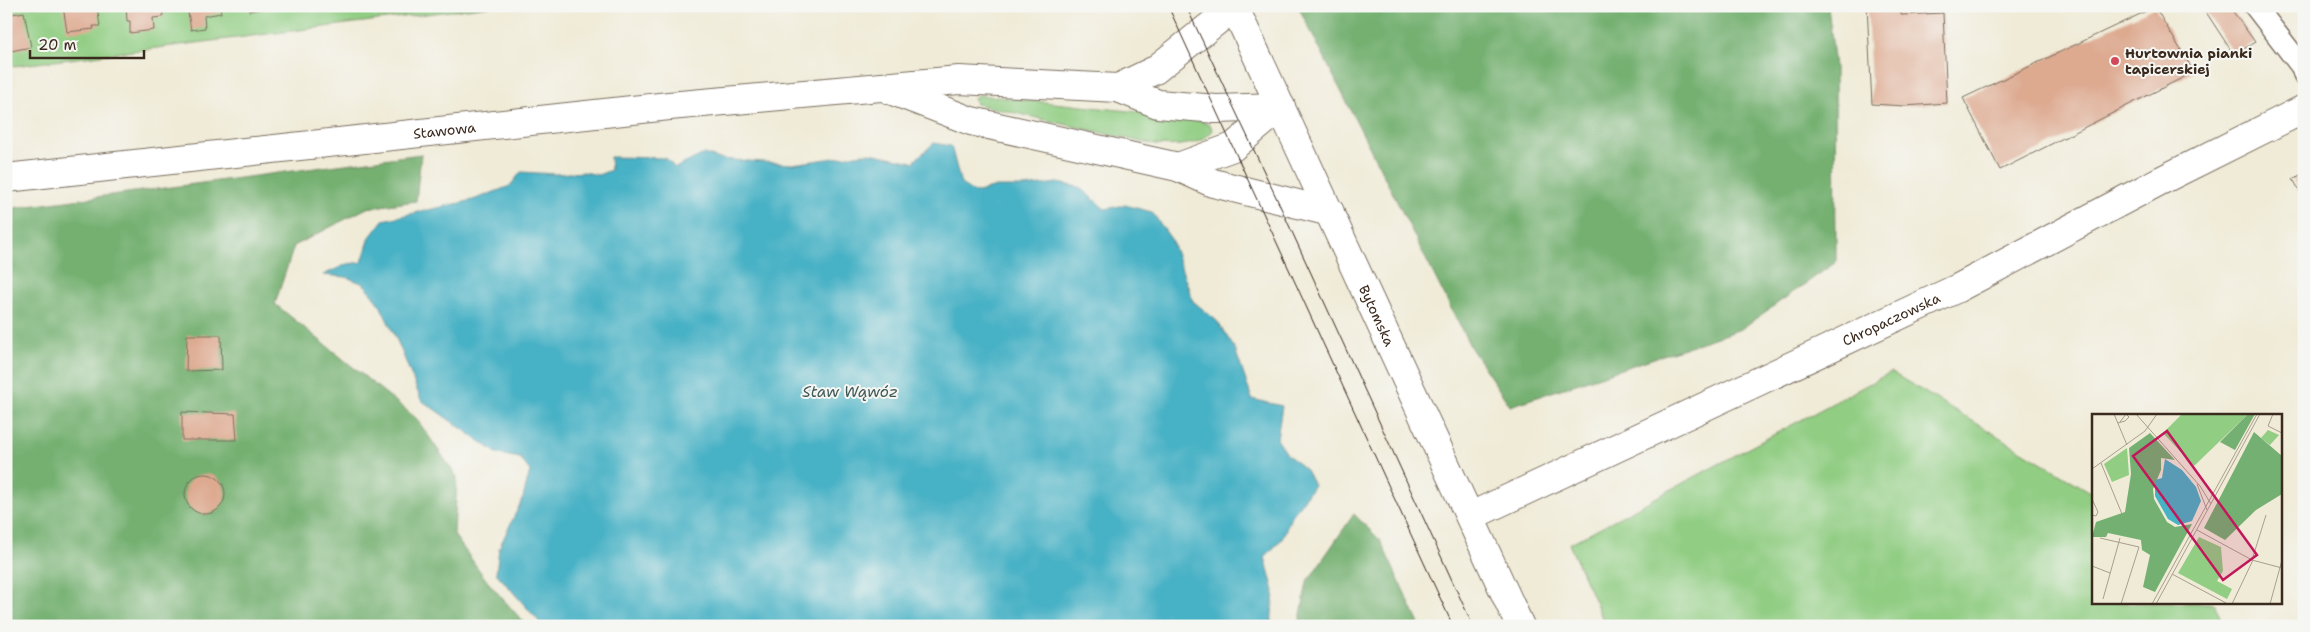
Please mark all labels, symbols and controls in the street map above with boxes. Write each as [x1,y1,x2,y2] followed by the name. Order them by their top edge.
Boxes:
[30,28,144,60] scale bar
[38,35,77,55] text: 20 m
[2125,44,2252,78] place label: Hurtownia pianki tapicerskiej
[2109,55,2121,67] marker: Hurtownia pianki tapicerskiej
[412,118,477,143] street label: Stawowa
[1355,282,1399,349] street label: Bytomska
[1839,288,1943,350] street label: Chropaczowska
[802,382,898,402] water label: Staw Wąwóz
[2092,414,2282,604] inset map

